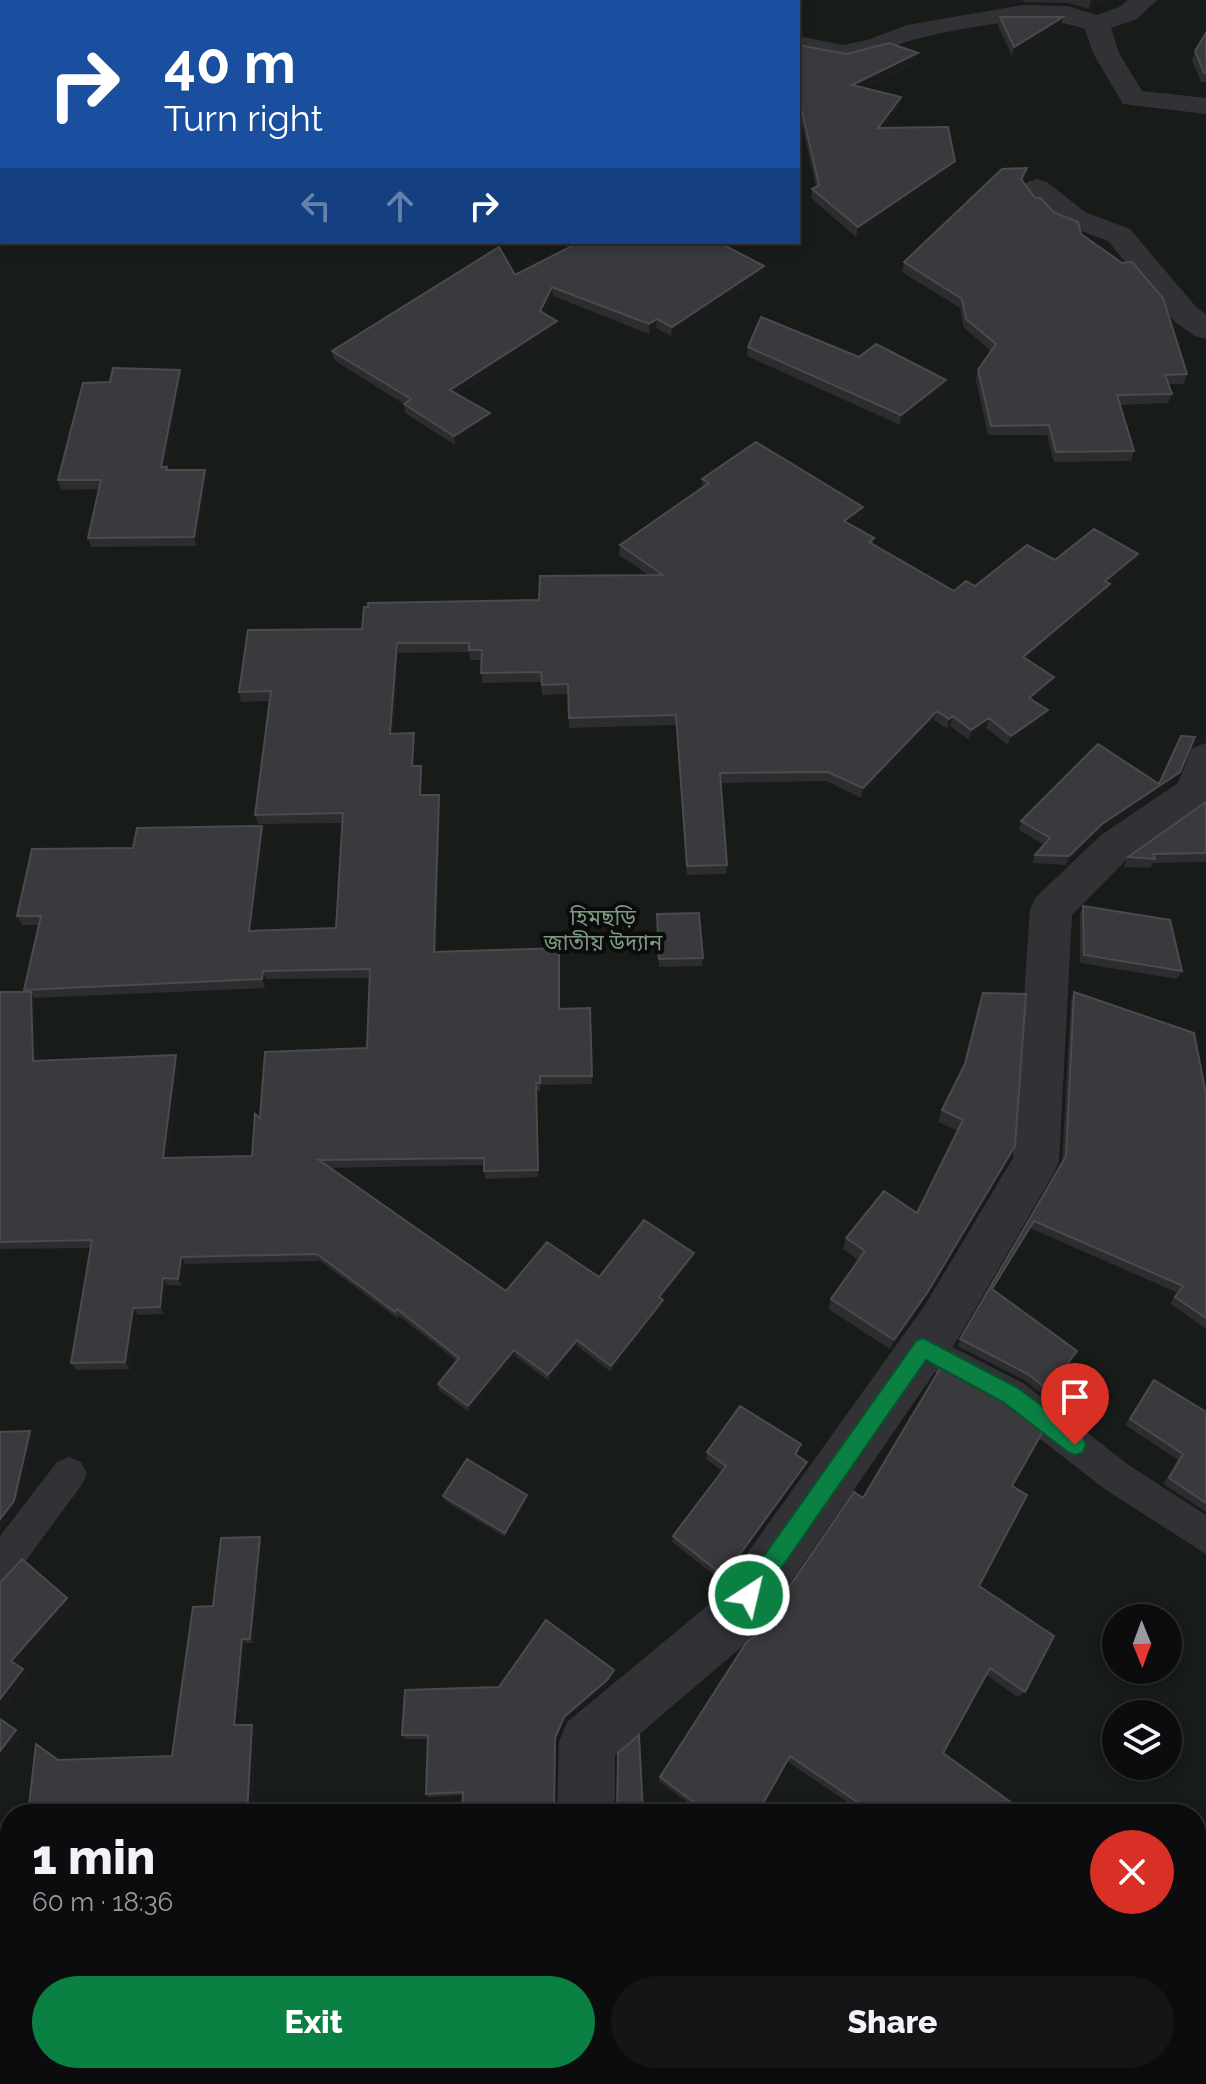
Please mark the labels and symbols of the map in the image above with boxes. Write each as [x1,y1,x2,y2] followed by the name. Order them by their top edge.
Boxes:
[543,904,663,955] park label: হিমছড়ি জাতীয় উদ্যান
[1041,1363,1109,1445] pin
[707,1553,791,1637] position arrow
[1102,1604,1182,1684] north arrow

